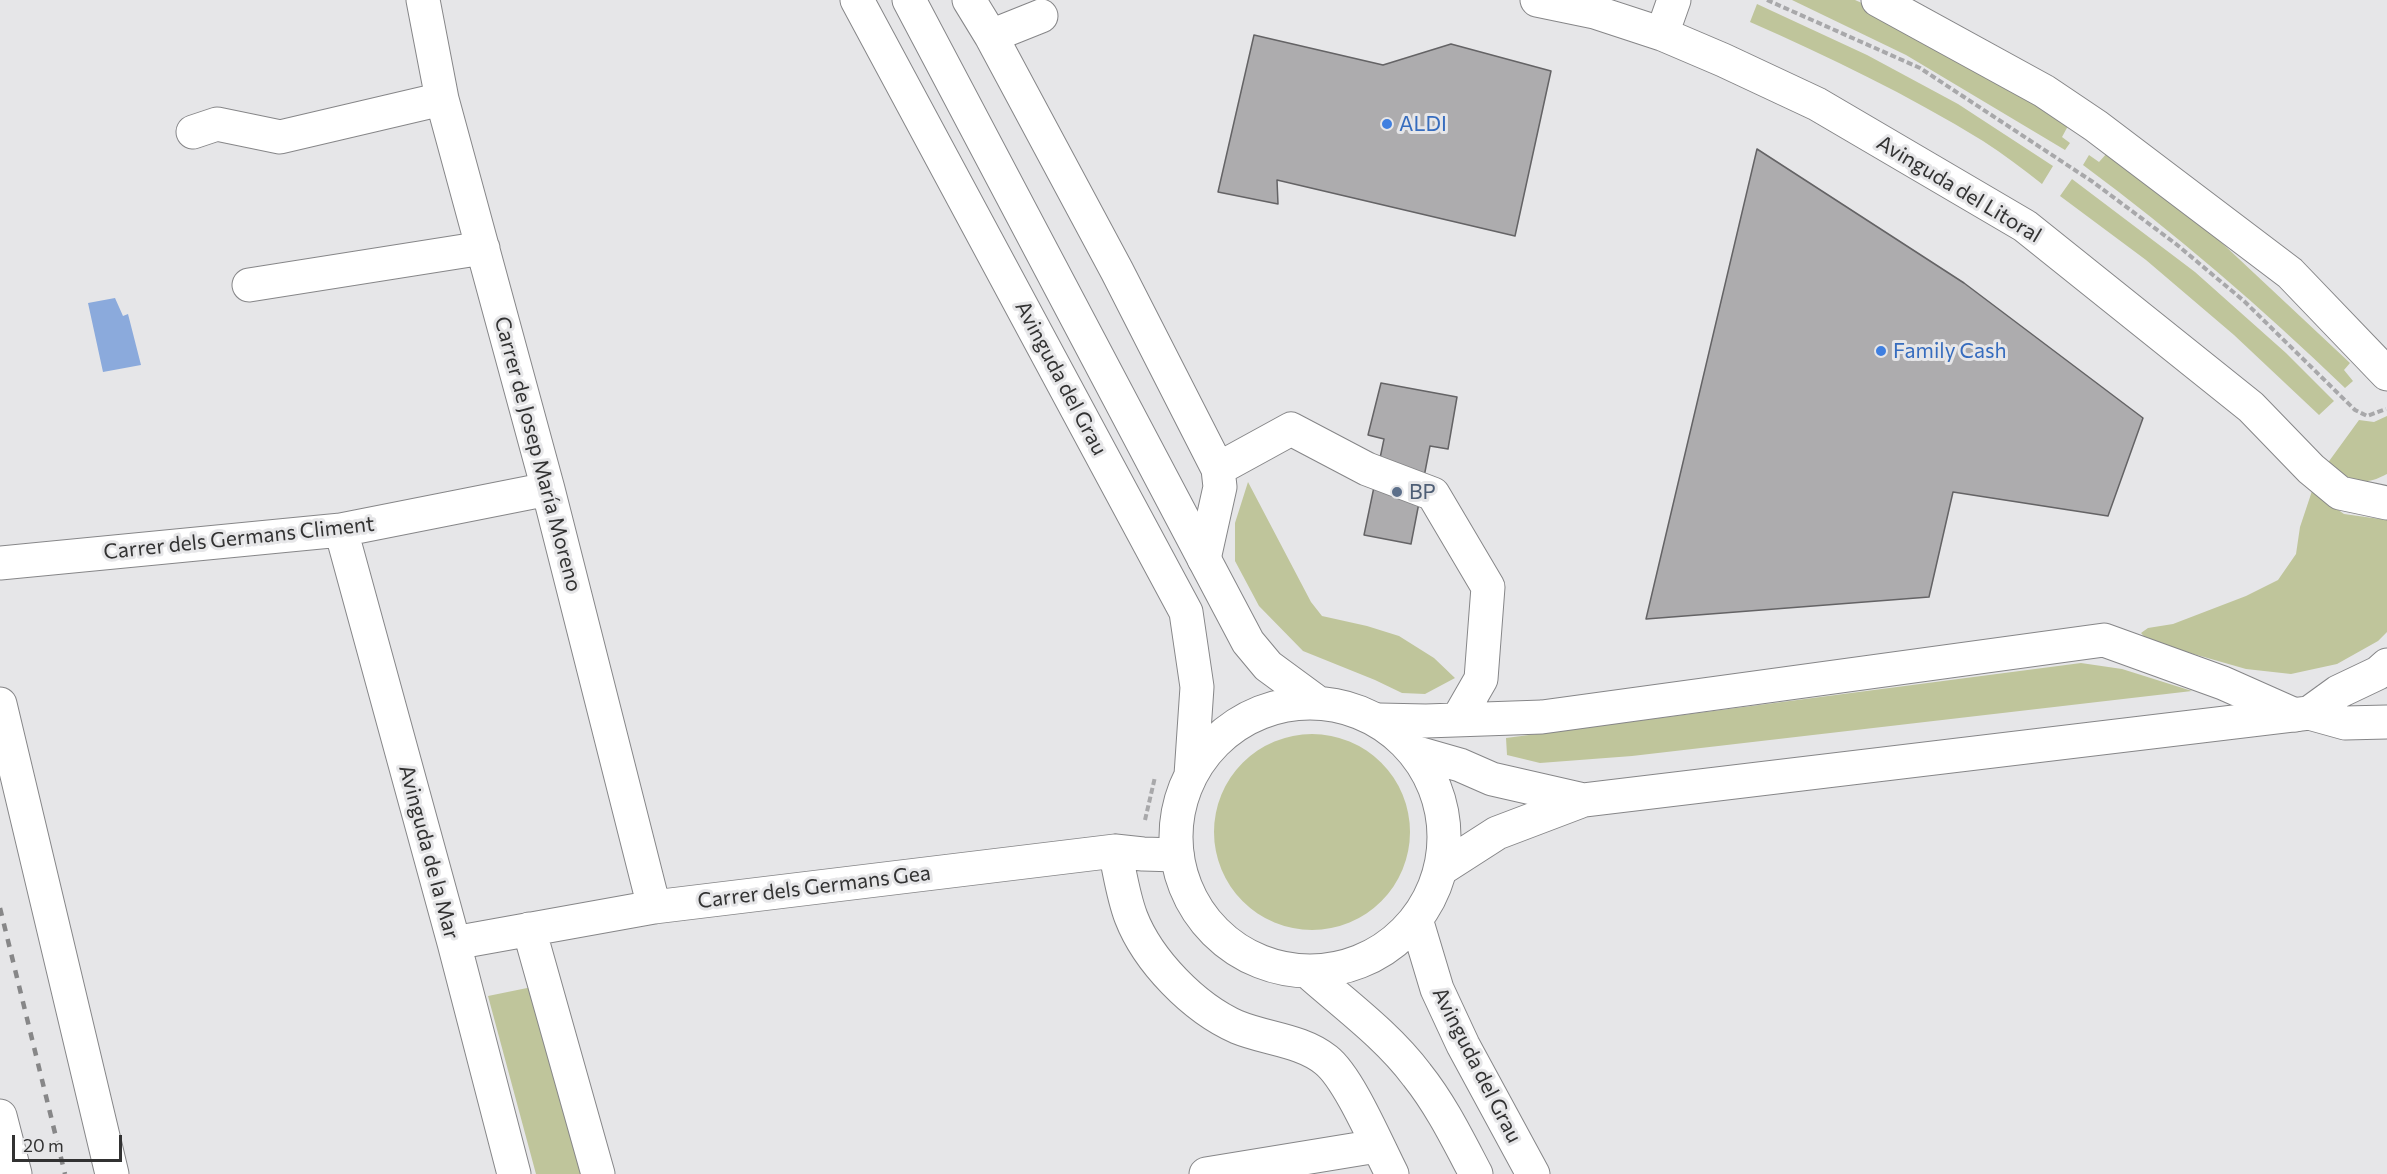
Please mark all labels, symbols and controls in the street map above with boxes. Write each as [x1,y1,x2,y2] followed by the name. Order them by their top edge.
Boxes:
[1399,111,1447,137] place label: ALDI
[1380,117,1394,131] marker: ALDI
[1872,130,2046,248] street label: Avinguda del Litoral
[1010,297,1112,459] street label: Avinguda del Grau
[489,314,587,594] street label: Carrer de Josep María Moreno
[1893,338,2007,364] place label: Family Cash
[1874,344,1888,358] marker: Family Cash
[1409,479,1436,505] place label: BP
[1390,485,1404,499] marker: BP
[102,511,376,565] street label: Carrer dels Germans Climent
[394,762,464,942] street label: Avinguda de la Mar
[696,860,932,914] street label: Carrer dels Germans Gea
[1427,983,1527,1147] street label: Avinguda del Grau
[15,1123,124,1161] scale bar
[23,1134,64,1156] text: 20 m

